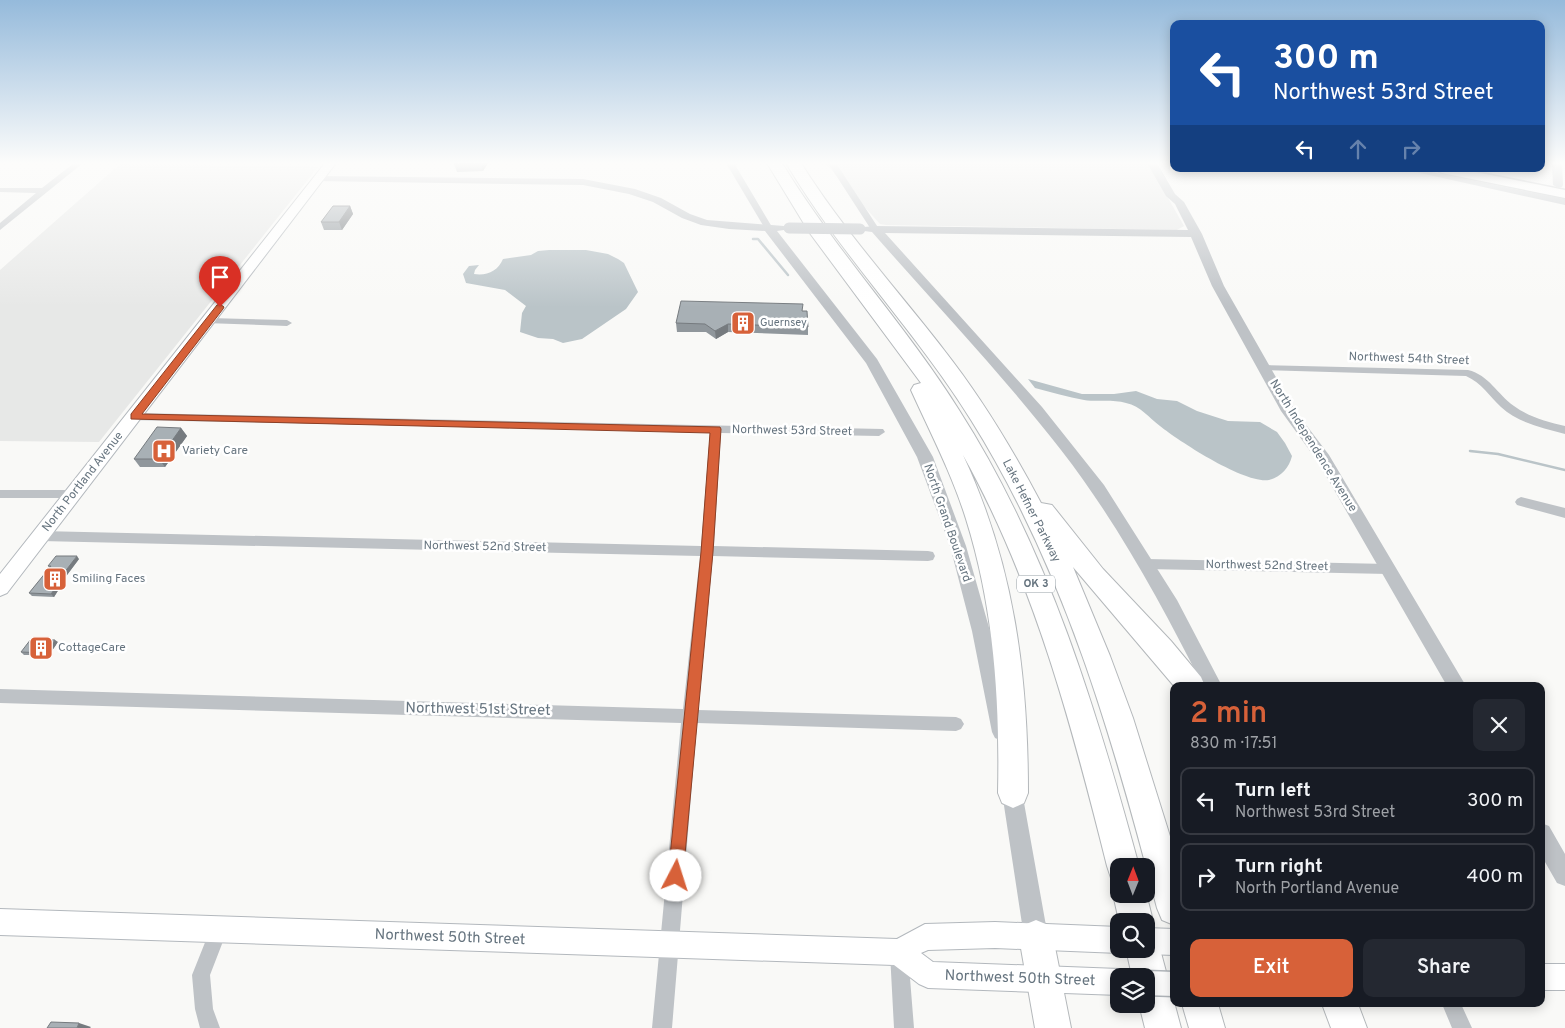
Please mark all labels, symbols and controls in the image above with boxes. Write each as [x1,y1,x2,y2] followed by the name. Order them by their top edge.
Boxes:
[1273,37,1379,81] text: 300 m
[1190,40,1255,105] icon: left
[1273,80,1493,107] text: Northwest 53rd Street
[1291,135,1319,163] icon: left
[1344,135,1372,163] icon: ahead
[1397,135,1425,163] icon: right
[199,256,241,307] pin
[206,263,234,291] icon: arrive
[730,310,756,336] building icon: Guernsey
[760,316,807,330] place label: Guernsey
[1348,349,1470,369] street label: Northwest 54th Street
[1266,377,1360,515] street label: North Independence Avenue
[732,422,852,440] street label: Northwest 53rd Street
[39,429,127,535] street label: North Portland Avenue
[151,438,177,464] hospital icon: Variety Care
[182,443,248,459] place label: Variety Care
[998,457,1064,565] street label: Lake Hefner Parkway
[919,462,975,584] street label: North Grand Boulevard
[423,538,547,556] street label: Northwest 52nd Street
[1205,557,1329,575] street label: Northwest 52nd Street
[42,566,68,592] building icon: Smiling Faces
[72,571,145,587] place label: Smiling Faces
[1017,576,1055,592] road number: OK 3
[28,635,54,661] building icon: CottageCare
[58,640,126,656] place label: CottageCare
[1190,696,1267,733] text: 2 min
[405,699,551,721] street label: Northwest 51st Street
[1473,699,1525,751] button: close
[1190,734,1277,754] text: 830 m · 17:51
[1235,779,1311,803] text: Turn left
[1192,787,1220,815] icon: left
[1467,789,1523,813] text: 300 m
[1235,803,1395,823] text: Northwest 53rd Street
[649,849,701,901] position arrow
[1235,855,1323,879] text: Turn right
[1110,858,1155,902] north arrow
[1110,858,1155,1013] map controls
[1192,863,1220,891] icon: right
[1466,865,1523,889] text: 400 m
[1235,879,1399,899] text: North Portland Avenue
[1110,913,1155,958] button: search
[374,926,526,950] street label: Northwest 50th Street
[1190,939,1353,997] button: Exit
[1363,939,1525,997] button: Share
[944,967,1096,991] street label: Northwest 50th Street
[1110,968,1155,1013] button: layers

